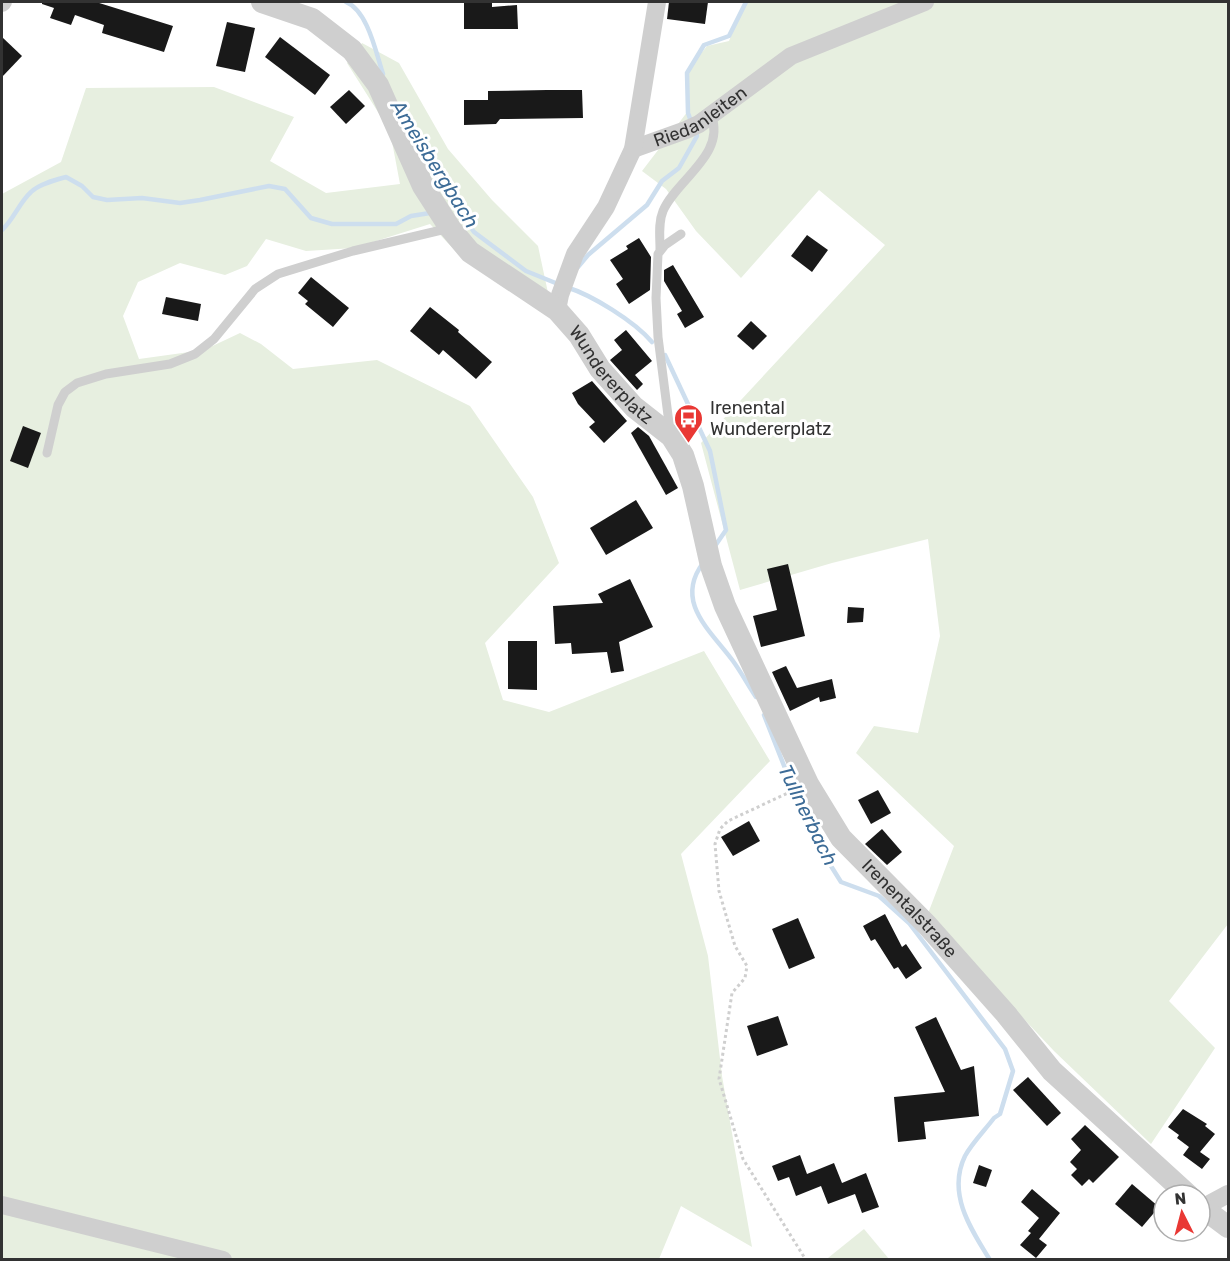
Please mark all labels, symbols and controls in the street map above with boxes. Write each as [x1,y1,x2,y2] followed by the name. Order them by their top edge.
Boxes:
[651,81,751,152] street label: Riedanleiten
[385,95,484,233] water label: Ameisbergbach
[565,321,658,429] street label: Wundererplatz
[710,397,832,440] place label: Irenental Wundererplatz
[673,402,705,444] bus stop icon: Irenental Wundererplatz
[773,760,843,870] water label: Tullnerbach
[857,855,962,962] street label: Irenentalstraße
[1152,1183,1212,1243] north arrow
[1174,1189,1187,1209] text: N

